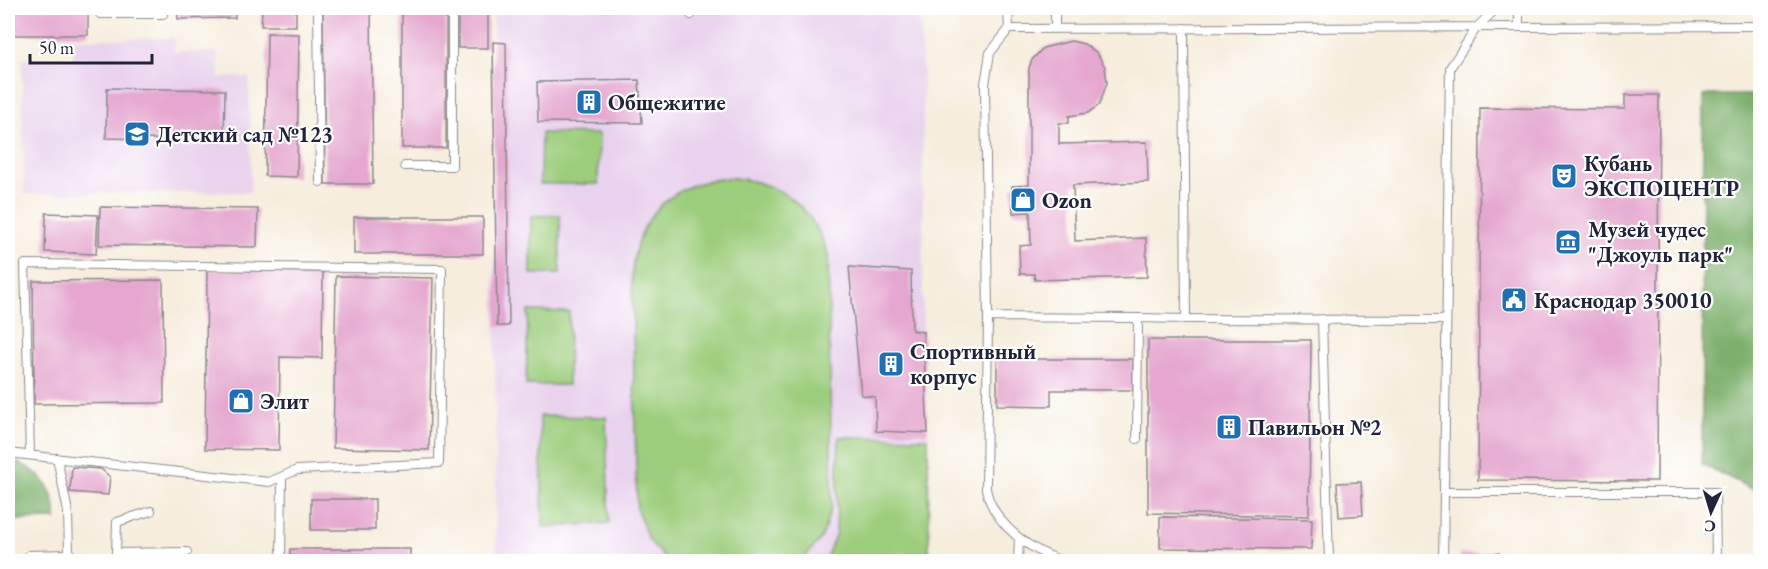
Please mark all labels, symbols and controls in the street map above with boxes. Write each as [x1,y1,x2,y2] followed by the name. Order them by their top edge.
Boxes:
[30,27,152,65] scale bar
[39,36,74,59] text: 50 m
[574,87,604,117] building icon: Общежитие
[608,88,726,117] place label: Общежитие
[122,119,152,149] school or university icon: Детский сад №123
[156,120,333,149] place label: Детский сад №123
[1584,149,1739,203] place label: Кубань ЭКСПОЦЕНТР
[1549,161,1579,191] theatre icon: Кубань ЭКСПОЦЕНТР
[1008,185,1038,215] shop icon: Ozon
[1042,186,1092,215] place label: Ozon
[1588,215,1733,269] place label: Музей чудес "Джоуль парк"
[1553,227,1583,257] museum icon: Музей чудес "Джоуль парк"
[1499,285,1529,315] public building icon: Краснодар 350010
[1534,286,1712,315] place label: Краснодар 350010
[910,337,1036,391] place label: Спортивный корпус
[876,349,906,379] building icon: Спортивный корпус
[226,386,256,416] shop icon: Элит
[260,387,309,416] place label: Элит
[1214,412,1244,442] building icon: Павильон №2
[1248,413,1382,442] place label: Павильон №2
[1681,482,1741,542] north arrow
[1704,516,1716,537] text: С

